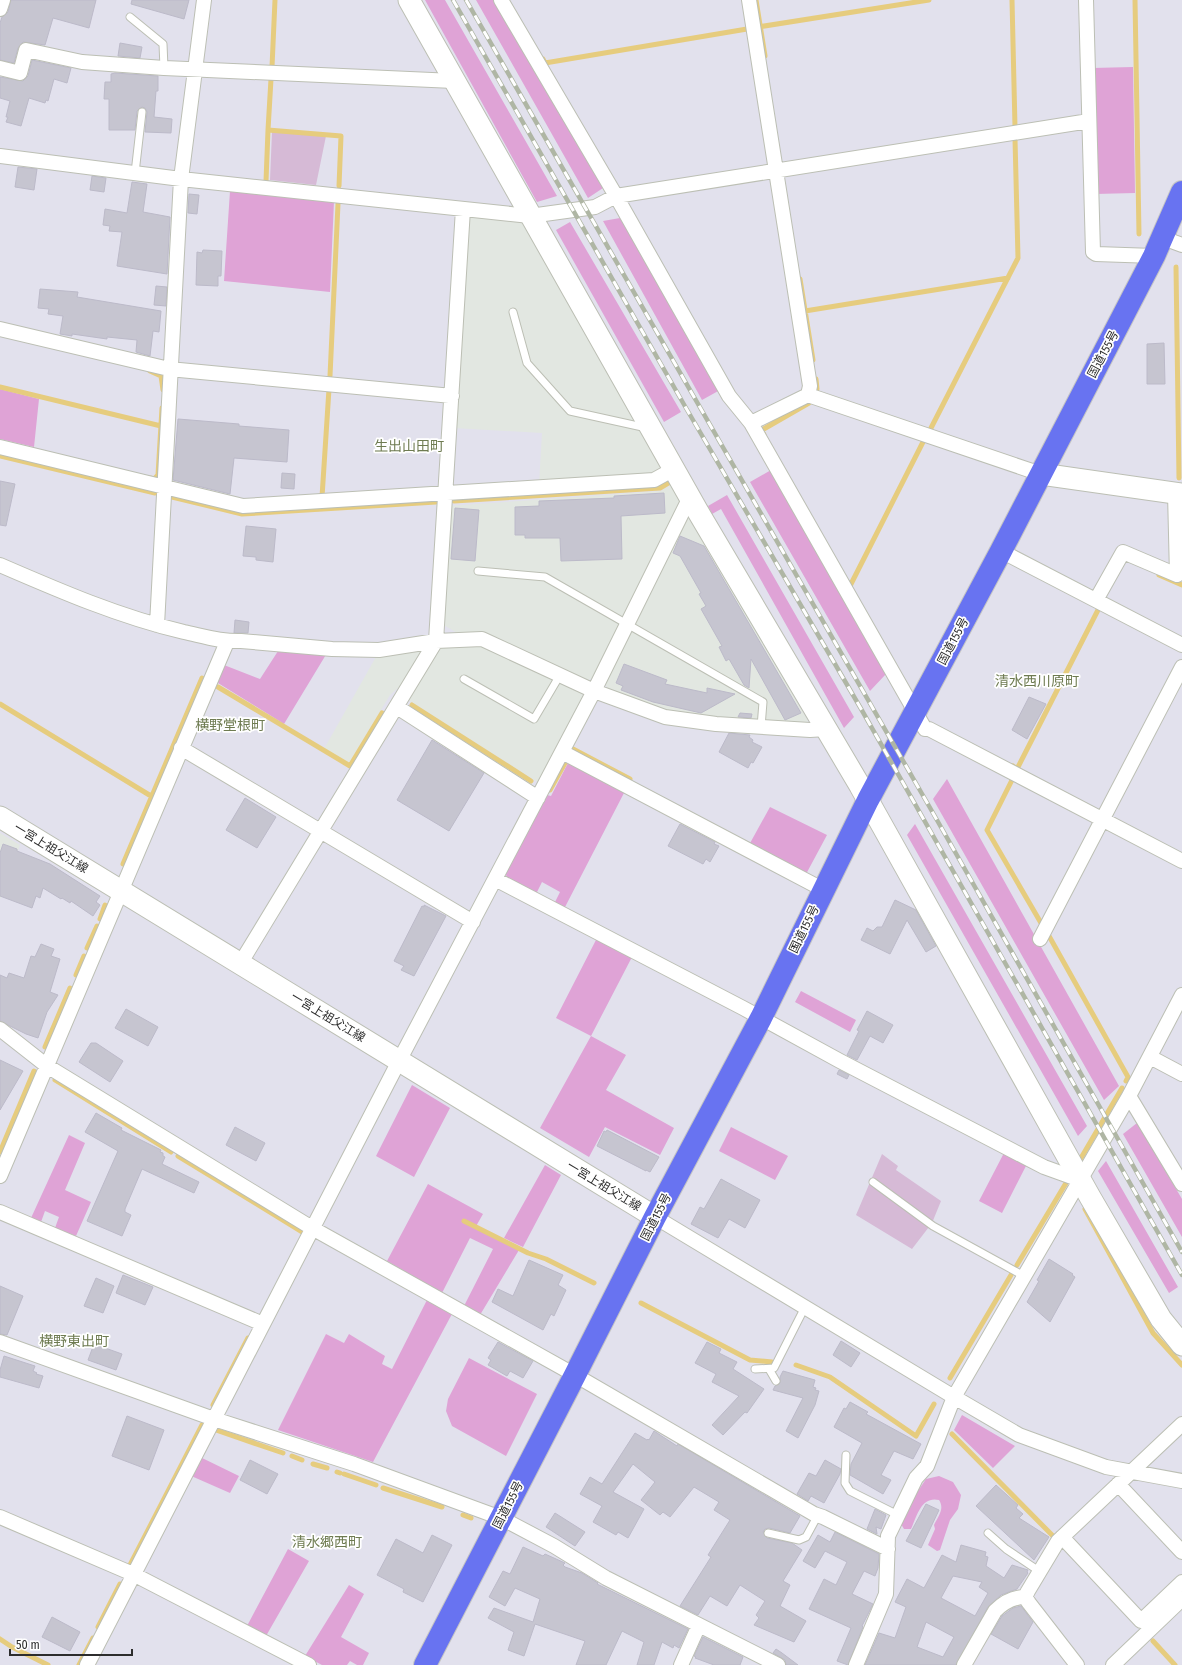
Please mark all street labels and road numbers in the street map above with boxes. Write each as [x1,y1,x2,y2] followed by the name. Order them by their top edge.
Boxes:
[1085,328,1121,380] street label: 国道155号
[935,615,971,667] street label: 国道155号
[11,820,91,876] street label: 一宮上祖父江線
[786,903,822,955] street label: 国道155号
[288,989,368,1045] street label: 一宮上祖父江線
[564,1158,644,1214] street label: 一宮上祖父江線
[638,1191,674,1243] street label: 国道155号
[490,1479,526,1531] street label: 国道155号

